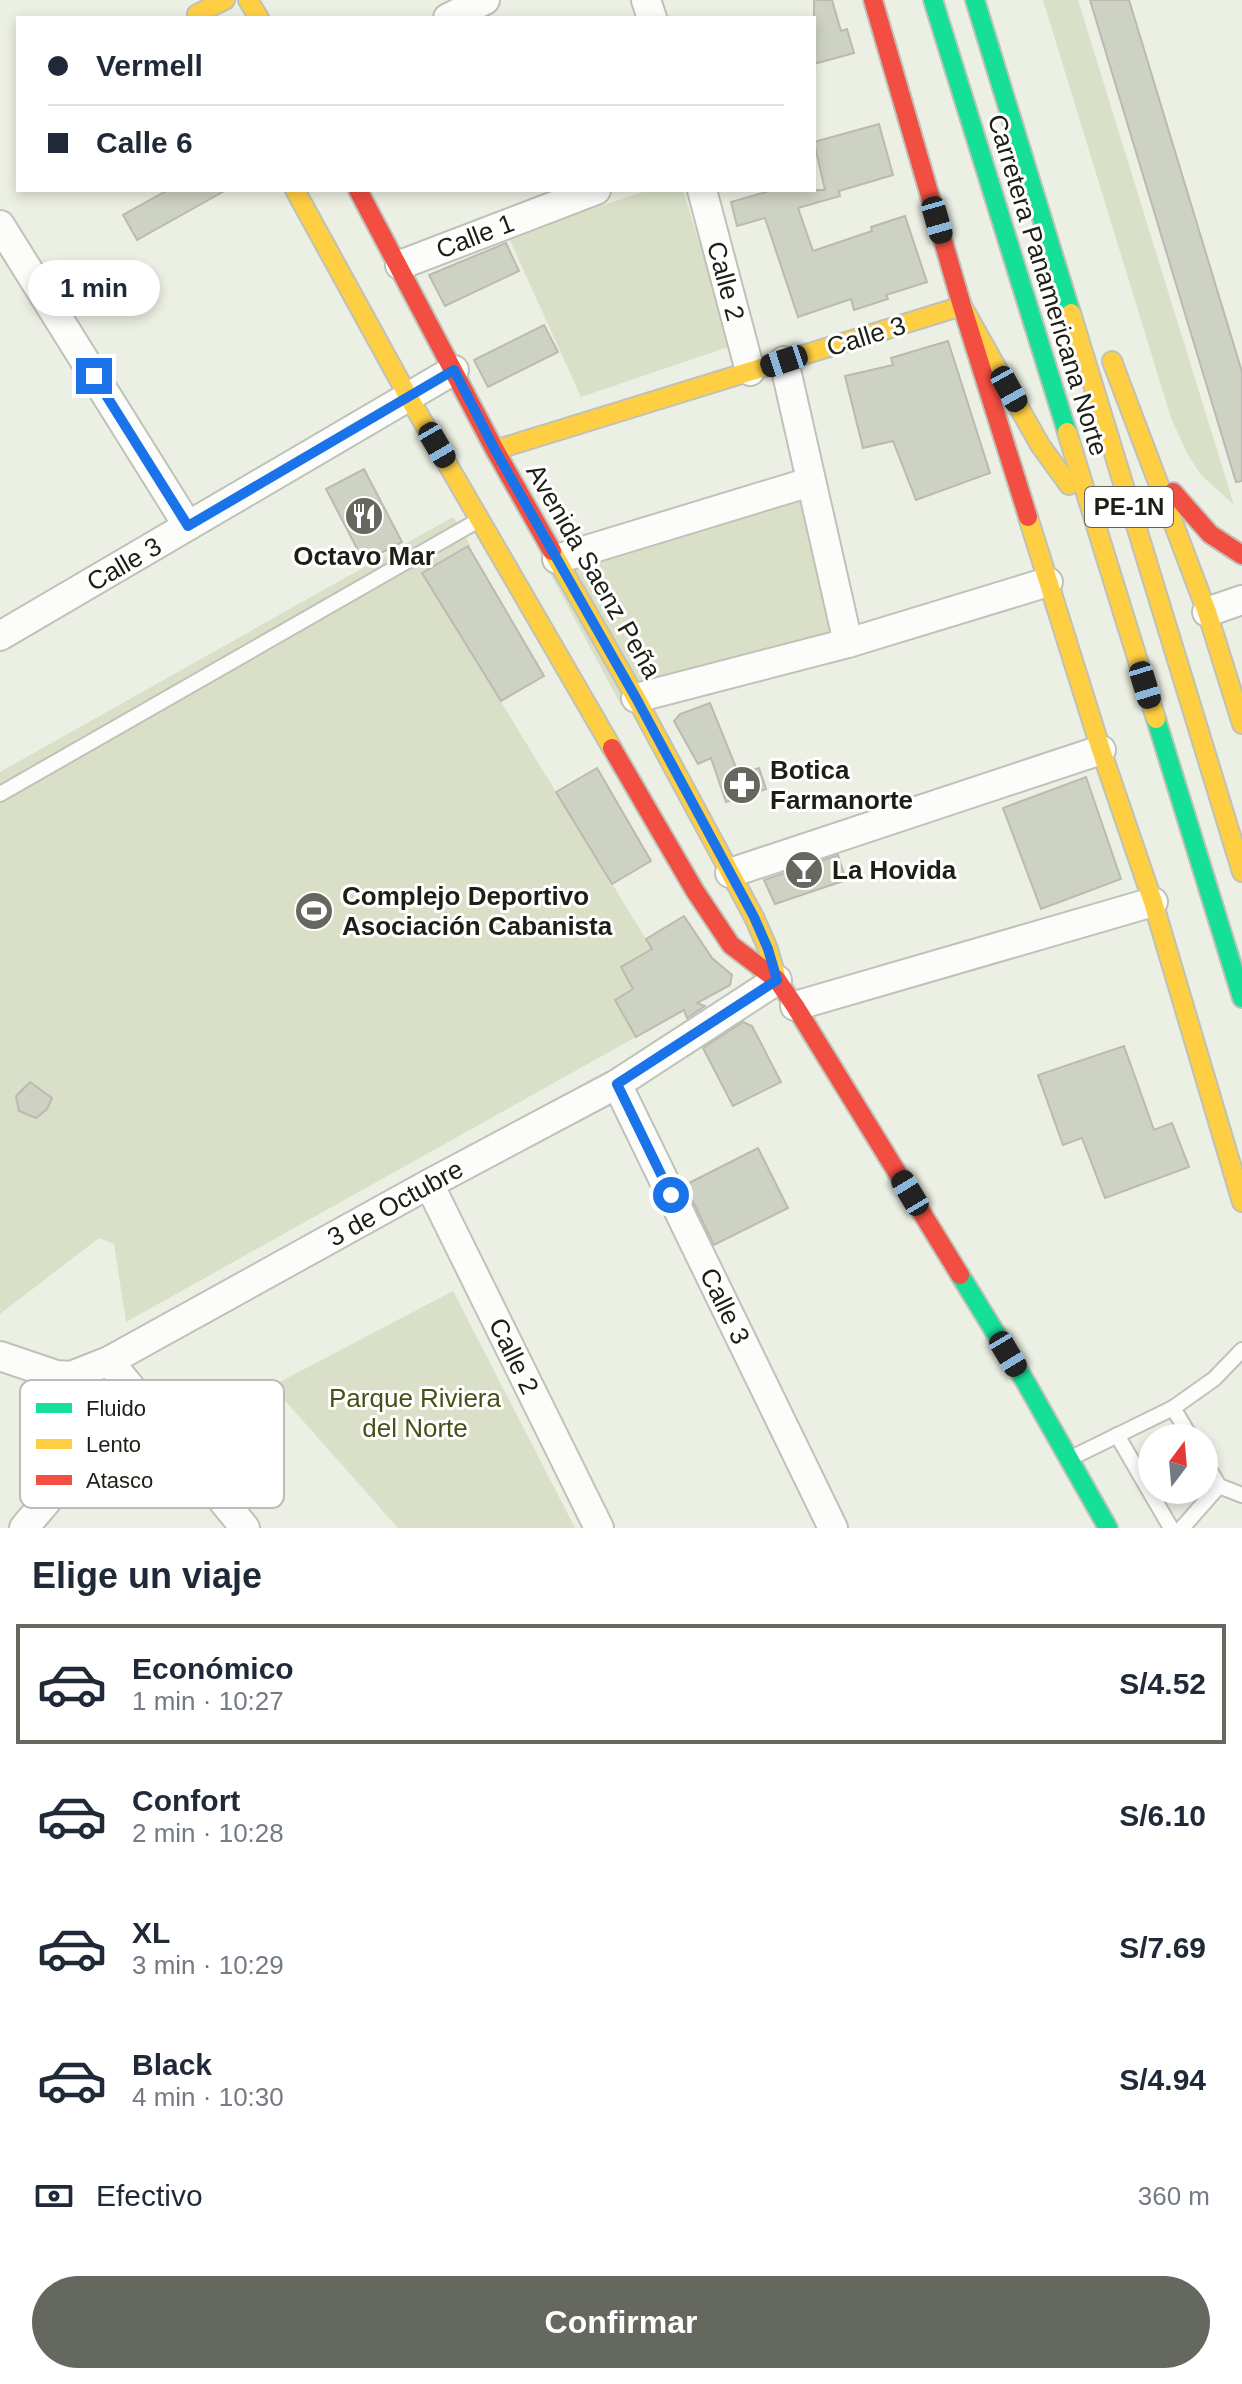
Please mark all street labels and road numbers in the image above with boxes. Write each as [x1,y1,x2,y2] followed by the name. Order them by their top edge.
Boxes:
[982,111,1114,459] street label: Carretera Panamericana Norte
[432,207,518,265] street label: Calle 1
[701,238,751,324] street label: Calle 2
[823,310,909,362] street label: Calle 3
[520,459,668,684] street label: Avenida Saenz Peña
[1085,487,1173,527] road number: PE-1N
[81,531,167,597] street label: Calle 3
[322,1153,468,1253] street label: 3 de Octubre
[694,1263,756,1349] street label: Calle 3
[483,1313,545,1399] street label: Calle 2

